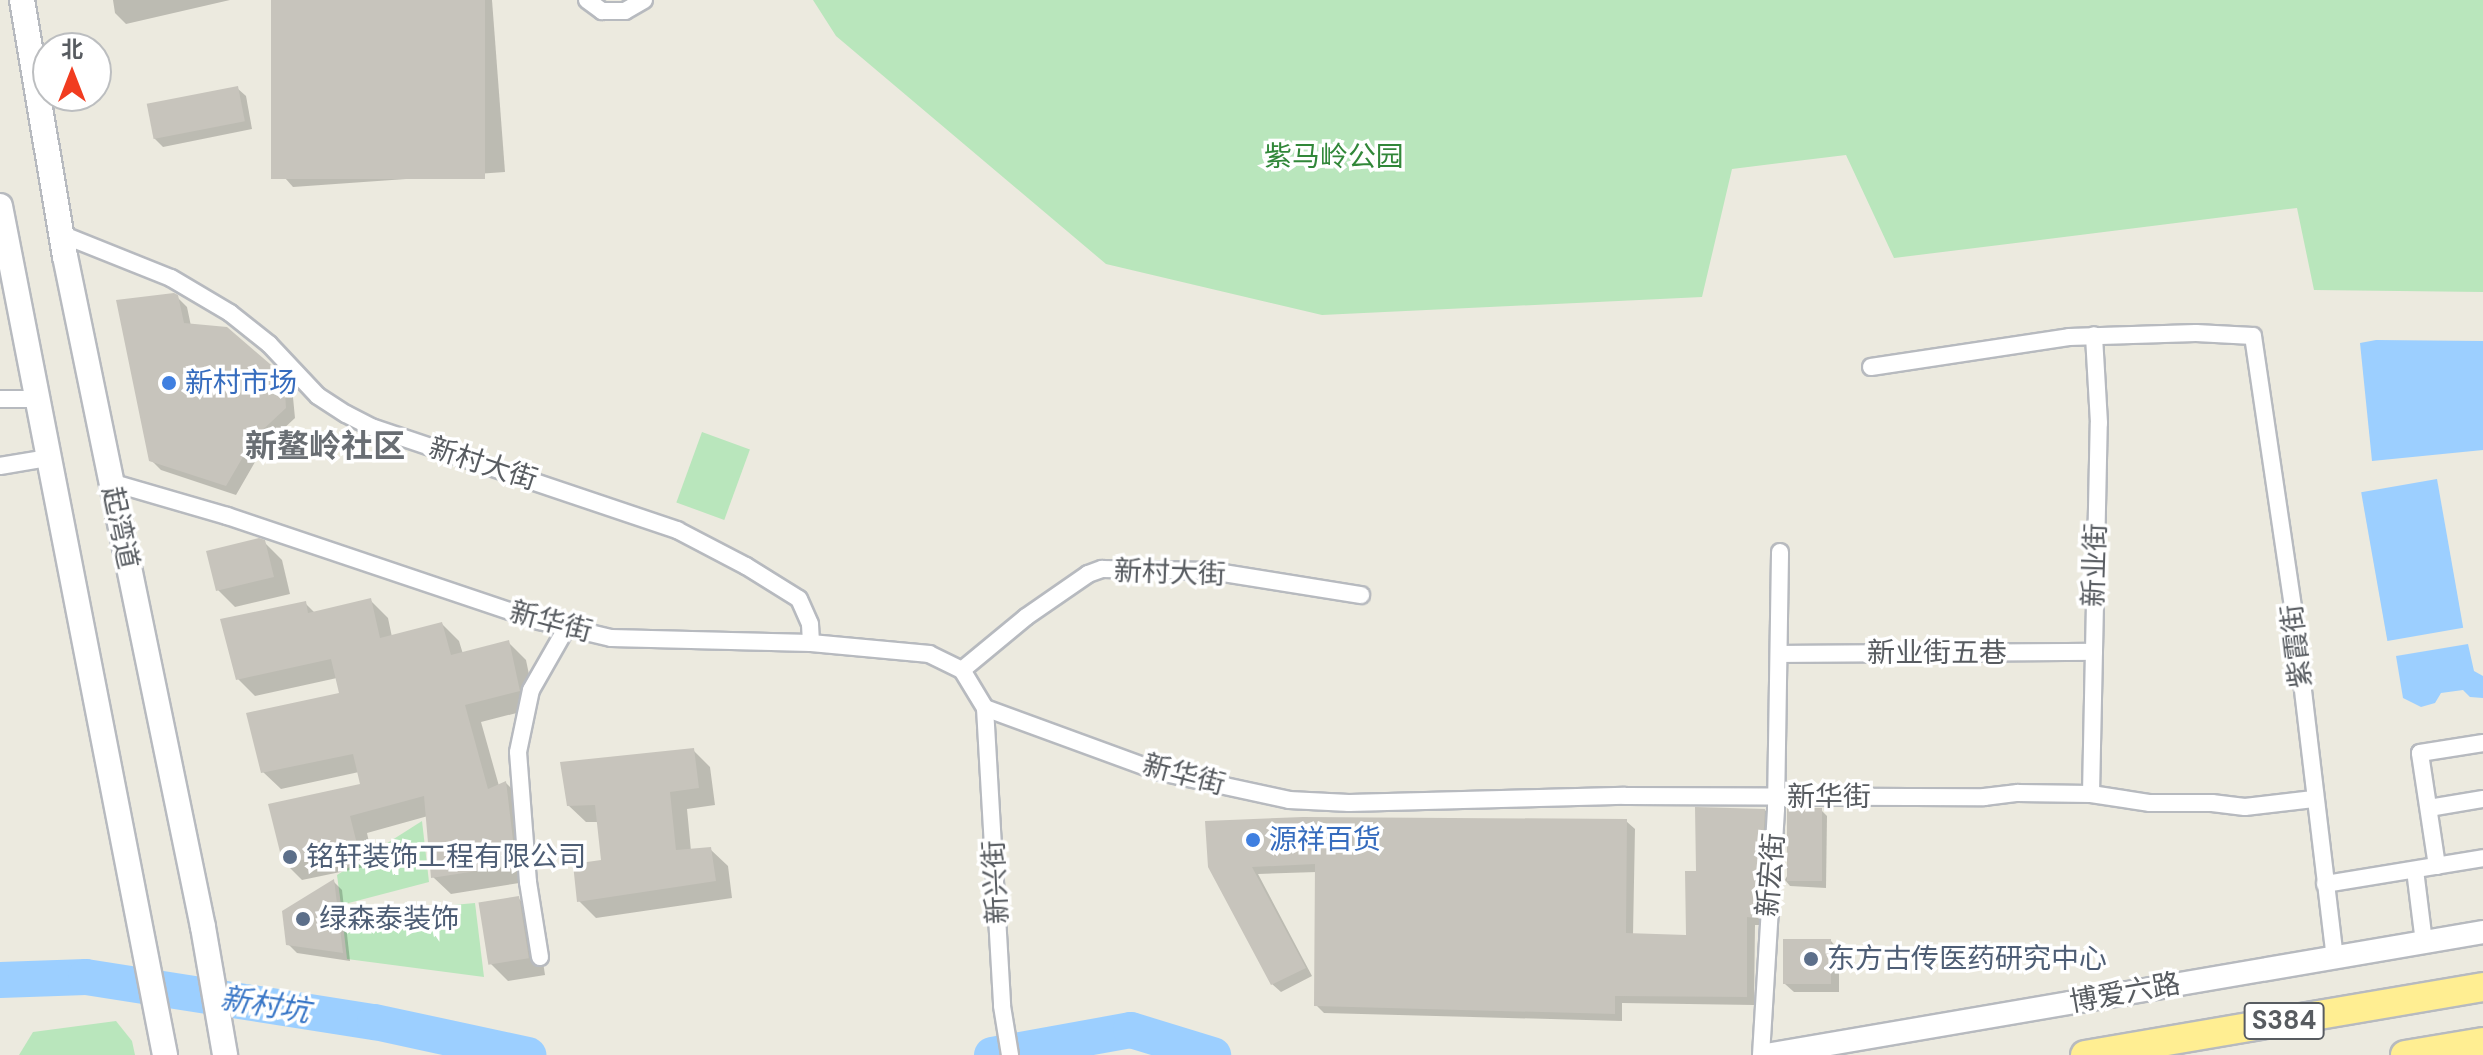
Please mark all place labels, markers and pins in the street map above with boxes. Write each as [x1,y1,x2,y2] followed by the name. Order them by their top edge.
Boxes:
[185,366,297,400] place label: 新村市场
[160,374,178,392] marker: 新村市场
[1269,823,1381,857] place label: 源祥百货
[1244,831,1262,849] marker: 源祥百货
[306,840,586,874] place label: 铭轩装饰工程有限公司
[281,848,299,866] marker: 铭轩装饰工程有限公司
[319,902,459,936] place label: 绿森泰装饰
[294,910,312,928] marker: 绿森泰装饰
[1827,942,2107,976] place label: 东方古传医药研究中心
[1802,950,1820,968] marker: 东方古传医药研究中心

